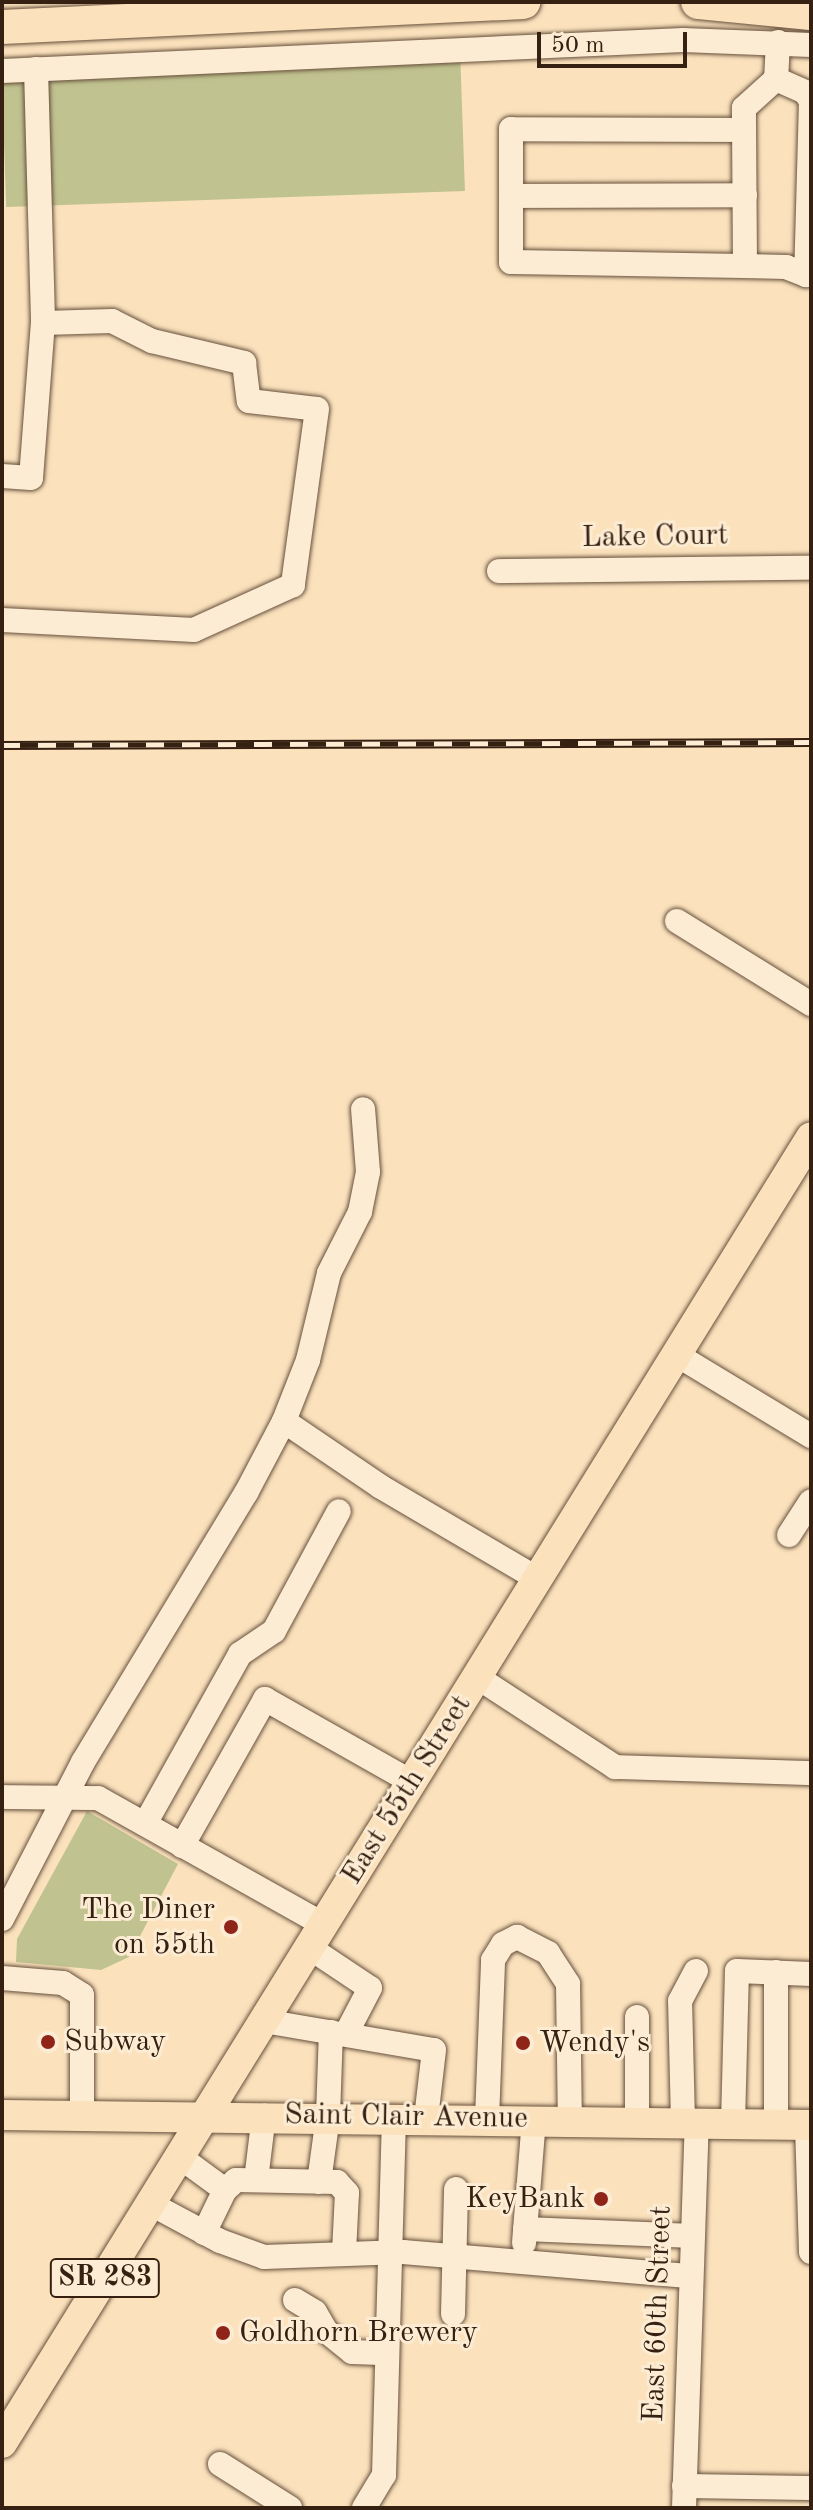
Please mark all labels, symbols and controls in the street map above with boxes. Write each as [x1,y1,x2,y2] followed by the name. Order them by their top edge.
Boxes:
[541,16,691,66] scale bar
[551,34,605,58] text: 50 m
[581,518,729,556] street label: Lake Court
[334,1688,480,1892] street label: East 55th Street
[81,1892,215,1962] place label: The Diner on 55th
[222,1918,240,1936] marker: The Diner on 55th
[64,2024,166,2060] place label: Subway
[539,2025,650,2061] place label: Wendy's
[39,2033,57,2051] marker: Subway
[514,2034,532,2052] marker: Wendy's
[284,2097,528,2137] street label: Saint Clair Avenue
[465,2181,585,2217] place label: KeyBank
[592,2190,610,2208] marker: KeyBank
[636,2205,680,2423] street label: East 60th Street
[49,2254,161,2302] road number: SR 283
[239,2315,478,2351] place label: Goldhorn Brewery
[214,2324,232,2342] marker: Goldhorn Brewery

